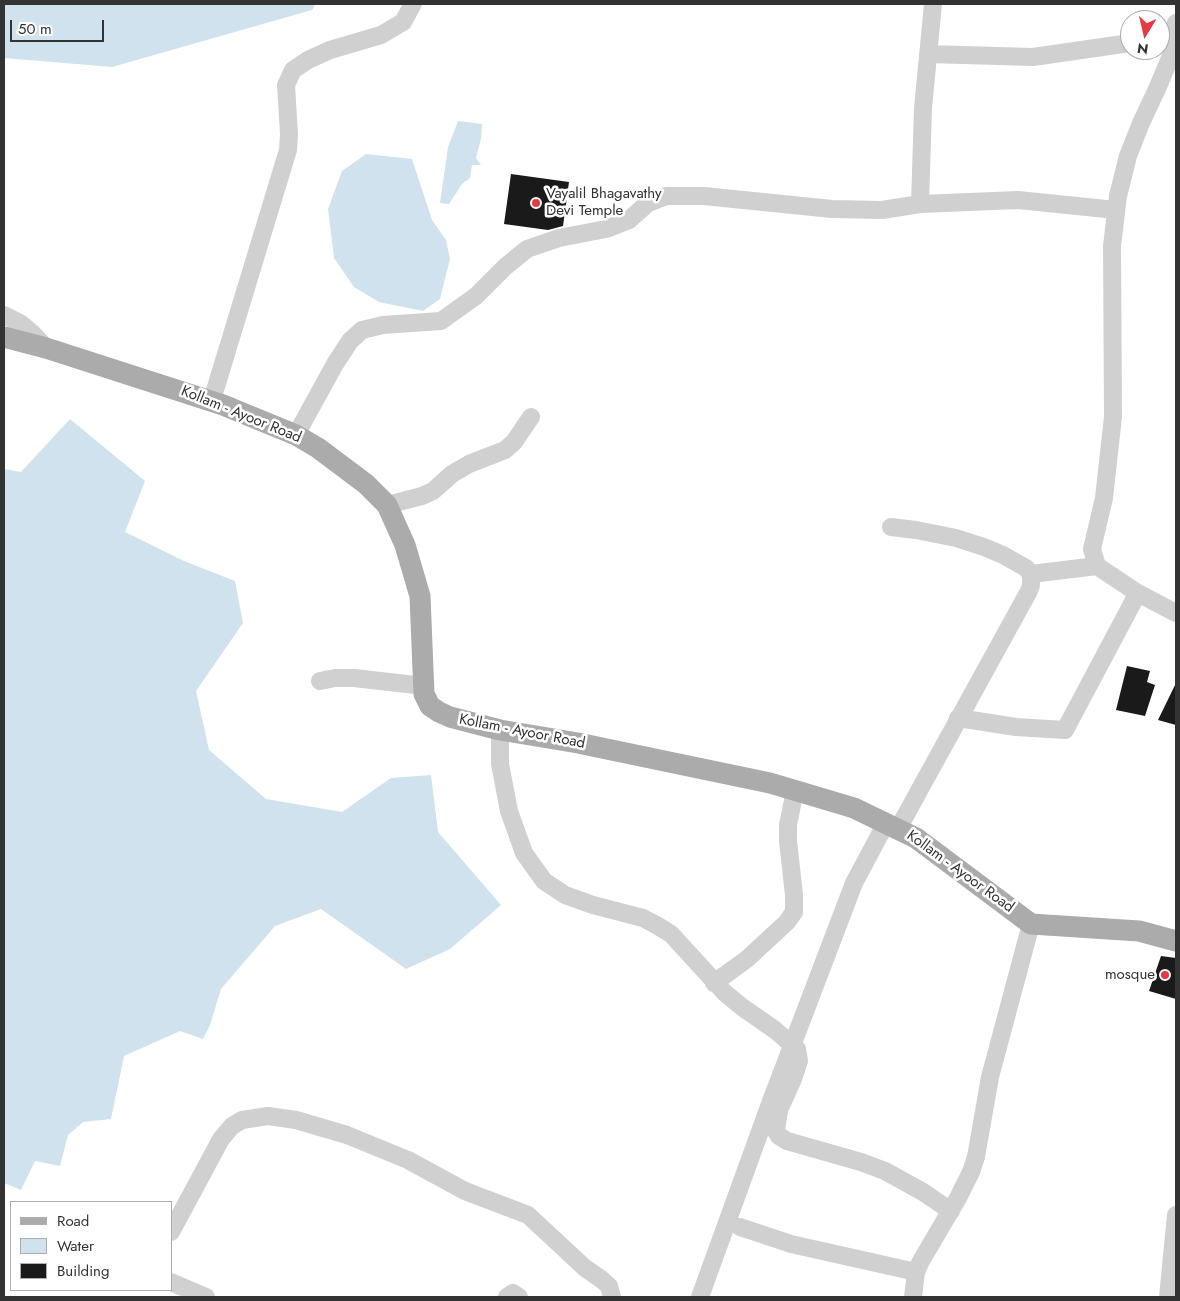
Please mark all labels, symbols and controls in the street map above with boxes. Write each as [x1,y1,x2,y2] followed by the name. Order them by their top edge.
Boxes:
[12,10,106,42] scale bar
[1120,10,1170,60] north arrow
[18,18,52,40] text: 50 m
[1136,38,1150,60] text: N
[546,185,662,220] place label: Vayalil Bhagavathy Devi Temple
[530,197,542,209] marker: Vayalil Bhagavathy Devi Temple
[178,383,304,447] street label: Kollam - Ayoor Road
[457,711,587,753] street label: Kollam - Ayoor Road
[903,827,1017,917] street label: Kollam - Ayoor Road
[1105,966,1155,984] place label: mosque
[1159,969,1171,981] marker: mosque
[10,1201,172,1291] legend
[57,1210,89,1232] text: Road
[57,1235,94,1257] text: Water
[57,1260,109,1282] text: Building

